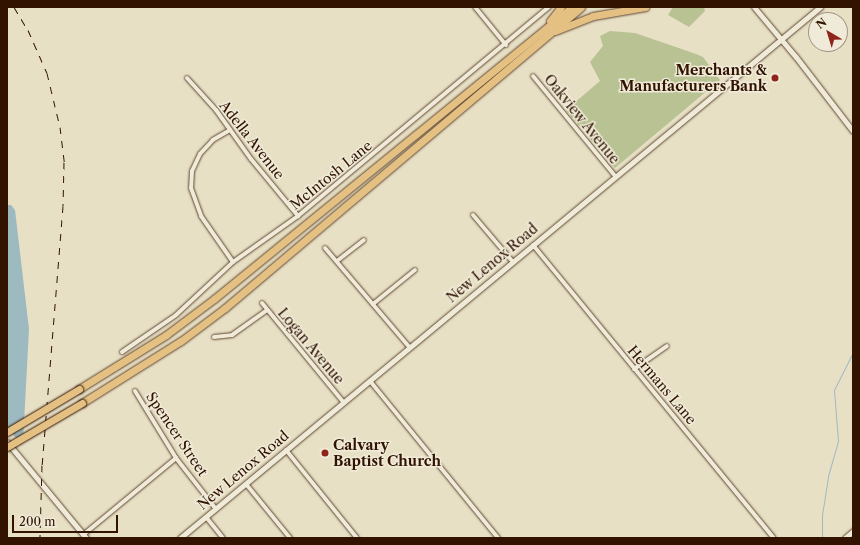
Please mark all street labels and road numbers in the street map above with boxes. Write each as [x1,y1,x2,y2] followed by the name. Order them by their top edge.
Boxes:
[540,70,624,168] street label: Oakview Avenue
[216,97,288,183] street label: Adella Avenue
[287,137,375,213] street label: McIntosh Lane
[443,220,541,306] street label: New Lenox Road
[274,304,348,388] street label: Logan Avenue
[624,342,700,428] street label: Hermans Lane
[143,389,211,479] street label: Spencer Street
[194,427,292,513] street label: New Lenox Road

